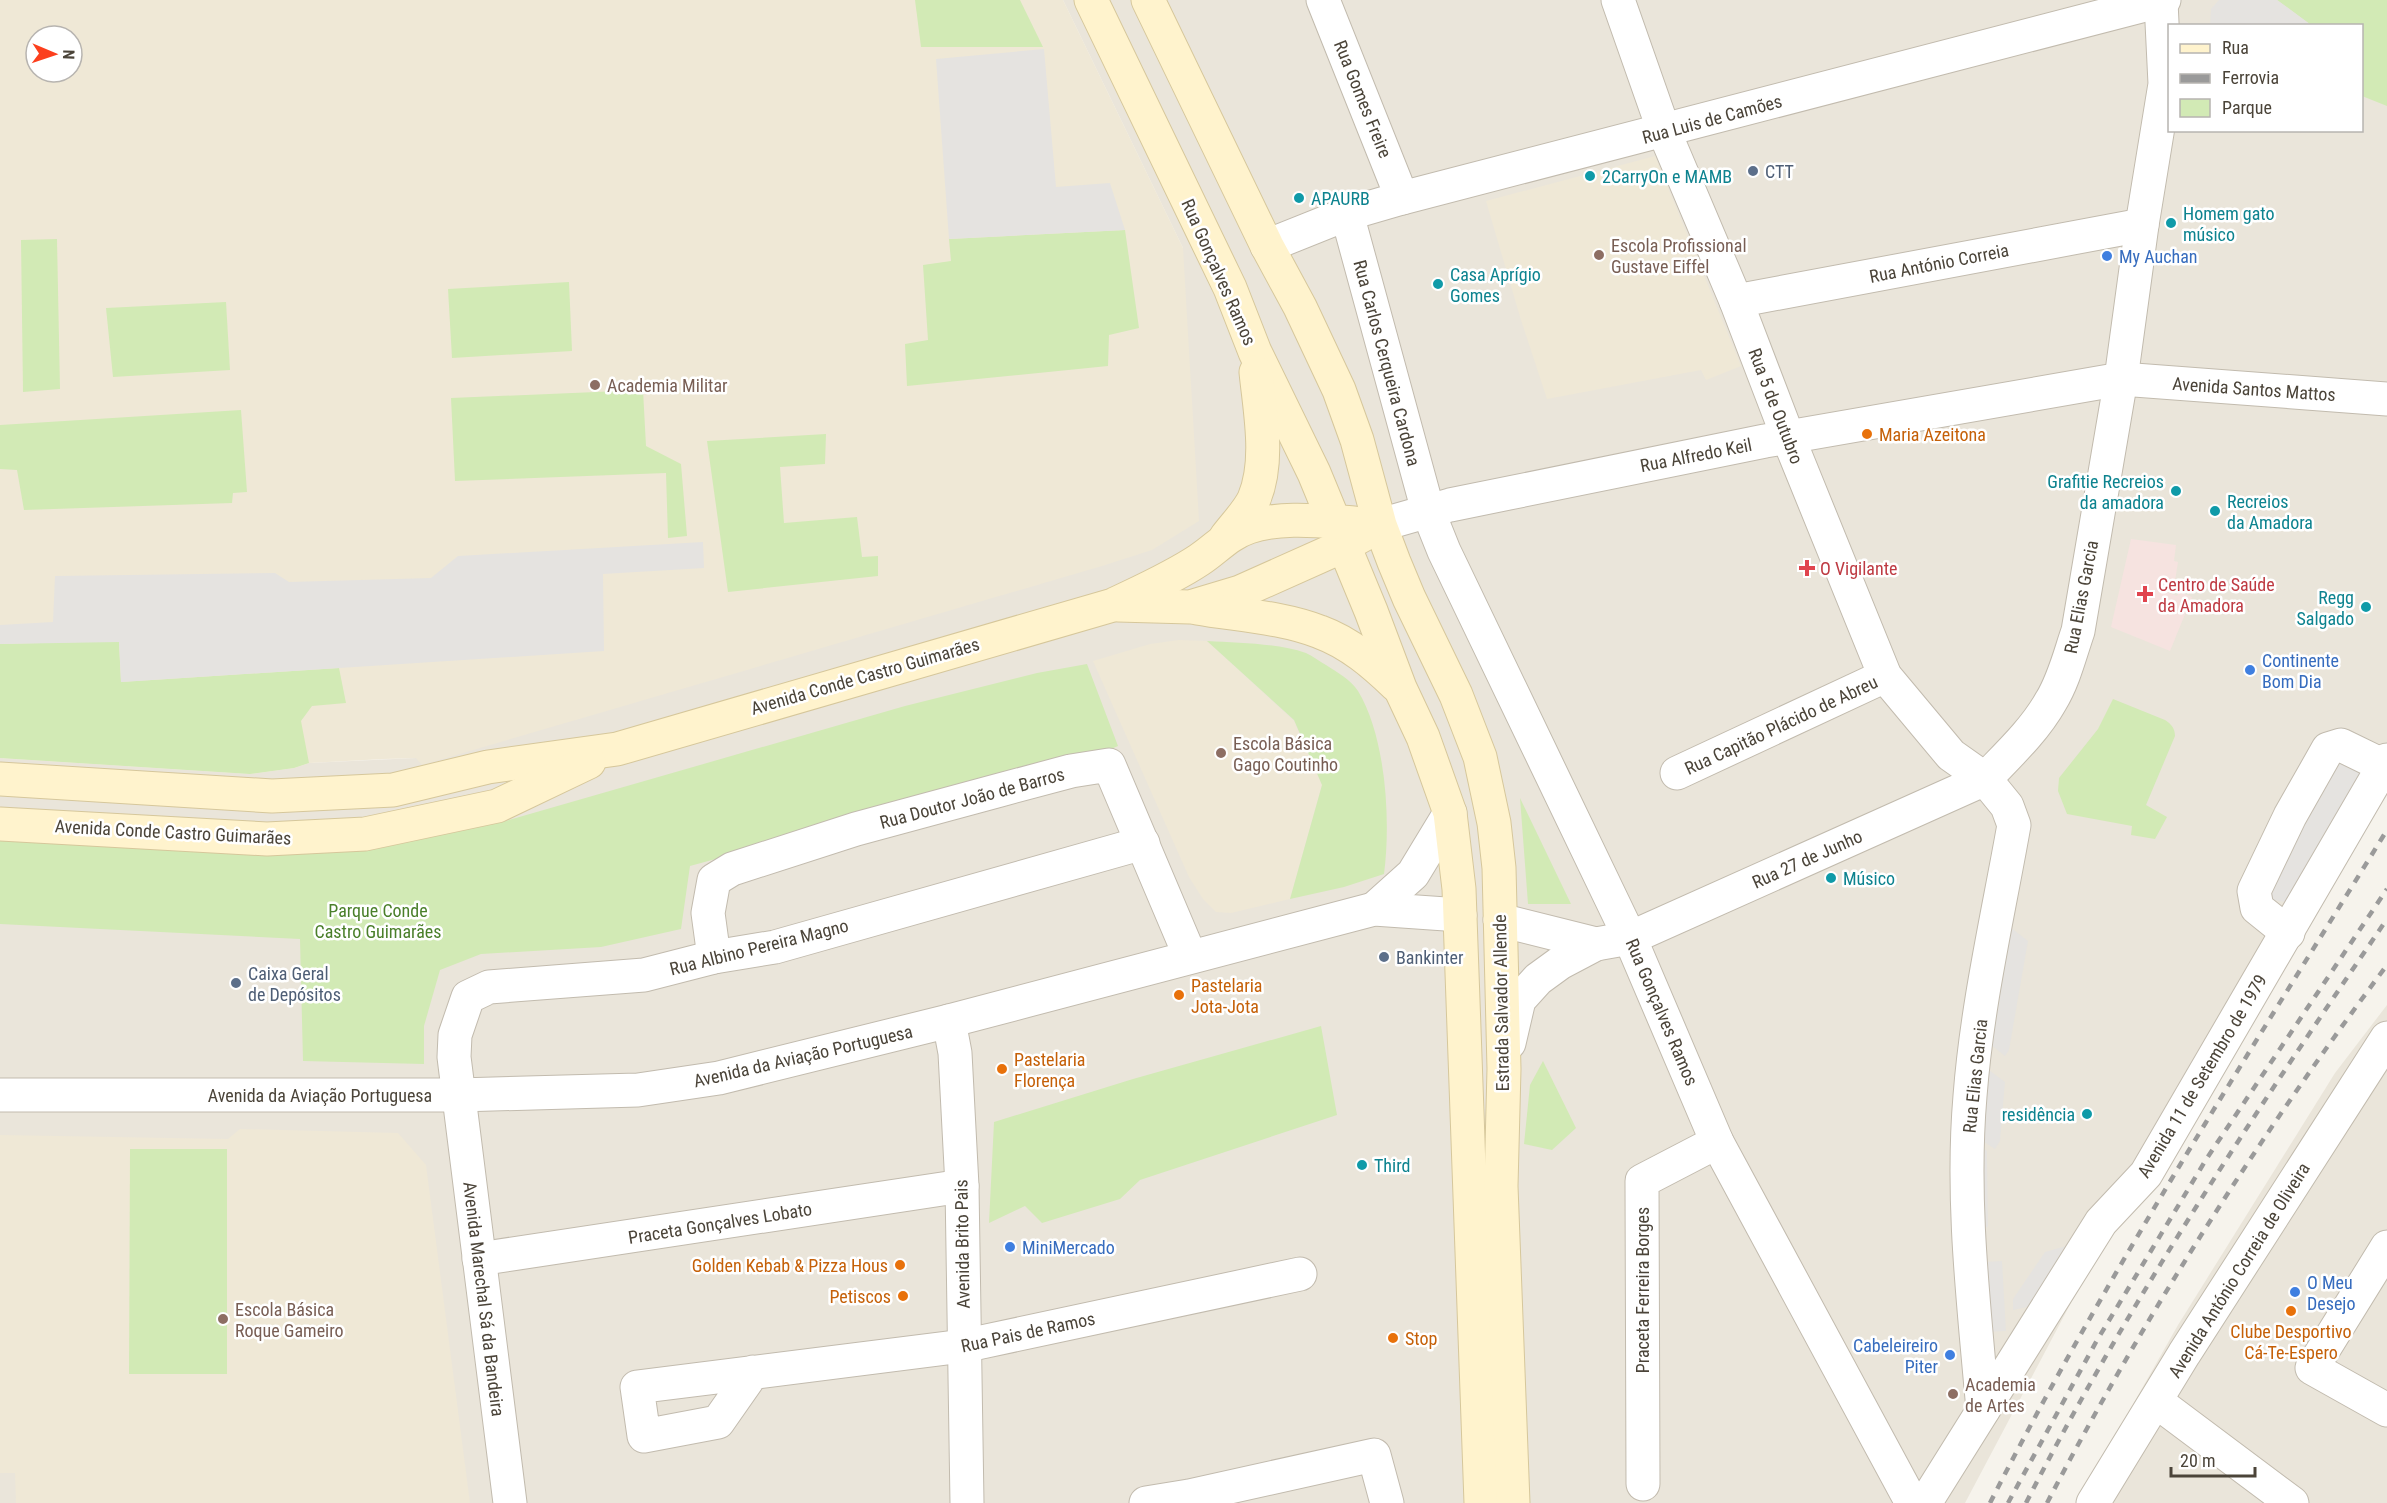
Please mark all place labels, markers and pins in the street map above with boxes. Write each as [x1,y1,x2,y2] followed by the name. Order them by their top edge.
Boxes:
[1765,161,1794,182] place label: CTT
[1746,164,1760,178] marker: CTT
[1602,166,1732,187] place label: 2CarryOn e MAMB
[1583,169,1597,183] marker: 2CarryOn e MAMB
[1311,188,1370,209] place label: APAURB
[1292,191,1306,205] marker: APAURB
[2183,203,2275,245] place label: Homem gato músico
[2164,216,2178,230] marker: Homem gato músico
[1611,235,1747,277] place label: Escola Profissional Gustave Eiffel
[2119,246,2198,267] place label: My Auchan
[1592,248,1606,262] marker: Escola Profissional Gustave Eiffel
[2100,249,2114,263] marker: My Auchan
[1450,264,1541,306] place label: Casa Aprígio Gomes
[1431,277,1445,291] marker: Casa Aprígio Gomes
[607,375,728,396] place label: Academia Militar
[588,378,602,392] marker: Academia Militar
[1879,424,1986,445] place label: Maria Azeitona
[1860,427,1874,441] marker: Maria Azeitona
[2047,471,2164,513] place label: Grafitie Recreios da amadora
[2169,484,2183,498] marker: Grafitie Recreios da amadora
[2227,491,2313,533] place label: Recreios da Amadora
[2208,504,2222,518] marker: Recreios da Amadora
[1820,558,1897,579] place label: O Vigilante
[1798,559,1816,577] marker: O Vigilante
[2158,574,2275,616] place label: Centro de Saúde da Amadora
[2136,585,2154,603] marker: Centro de Saúde da Amadora
[2296,587,2354,629] place label: Regg Salgado
[2359,600,2373,614] marker: Regg Salgado
[2262,650,2339,692] place label: Continente Bom Dia
[2243,663,2257,677] marker: Continente Bom Dia
[1233,733,1338,775] place label: Escola Básica Gago Coutinho
[1214,746,1228,760] marker: Escola Básica Gago Coutinho
[1843,868,1895,889] place label: Músico
[1824,871,1838,885] marker: Músico
[1396,947,1464,968] place label: Bankinter
[1377,950,1391,964] marker: Bankinter
[248,963,341,1005] place label: Caixa Geral de Depósitos
[1191,975,1262,1017] place label: Pastelaria Jota-Jota
[229,976,243,990] marker: Caixa Geral de Depósitos
[1172,988,1186,1002] marker: Pastelaria Jota-Jota
[1014,1049,1085,1091] place label: Pastelaria Florença
[995,1062,1009,1076] marker: Pastelaria Florença
[2002,1104,2075,1125] place label: residência
[2080,1107,2094,1121] marker: residência
[1374,1155,1410,1176] place label: Third
[1355,1158,1369,1172] marker: Third
[1022,1237,1115,1258] place label: MiniMercado
[1003,1240,1017,1254] marker: MiniMercado
[692,1255,888,1276] place label: Golden Kebab & Pizza Hous
[893,1258,907,1272] marker: Golden Kebab & Pizza Hous
[2307,1272,2355,1314] place label: O Meu Desejo
[2288,1285,2302,1299] marker: O Meu Desejo
[829,1286,891,1307] place label: Petiscos
[896,1289,910,1303] marker: Petiscos
[235,1299,344,1341] place label: Escola Básica Roque Gameiro
[2284,1304,2298,1318] marker: Clube Desportivo Cá-Te-Espero
[216,1312,230,1326] marker: Escola Básica Roque Gameiro
[2230,1321,2352,1363] place label: Clube Desportivo Cá-Te-Espero
[1405,1328,1438,1349] place label: Stop
[1386,1331,1400,1345] marker: Stop
[1853,1335,1939,1377] place label: Cabeleireiro Piter
[1943,1348,1957,1362] marker: Cabeleireiro Piter
[1965,1374,2036,1416] place label: Academia de Artes
[1946,1387,1960,1401] marker: Academia de Artes

